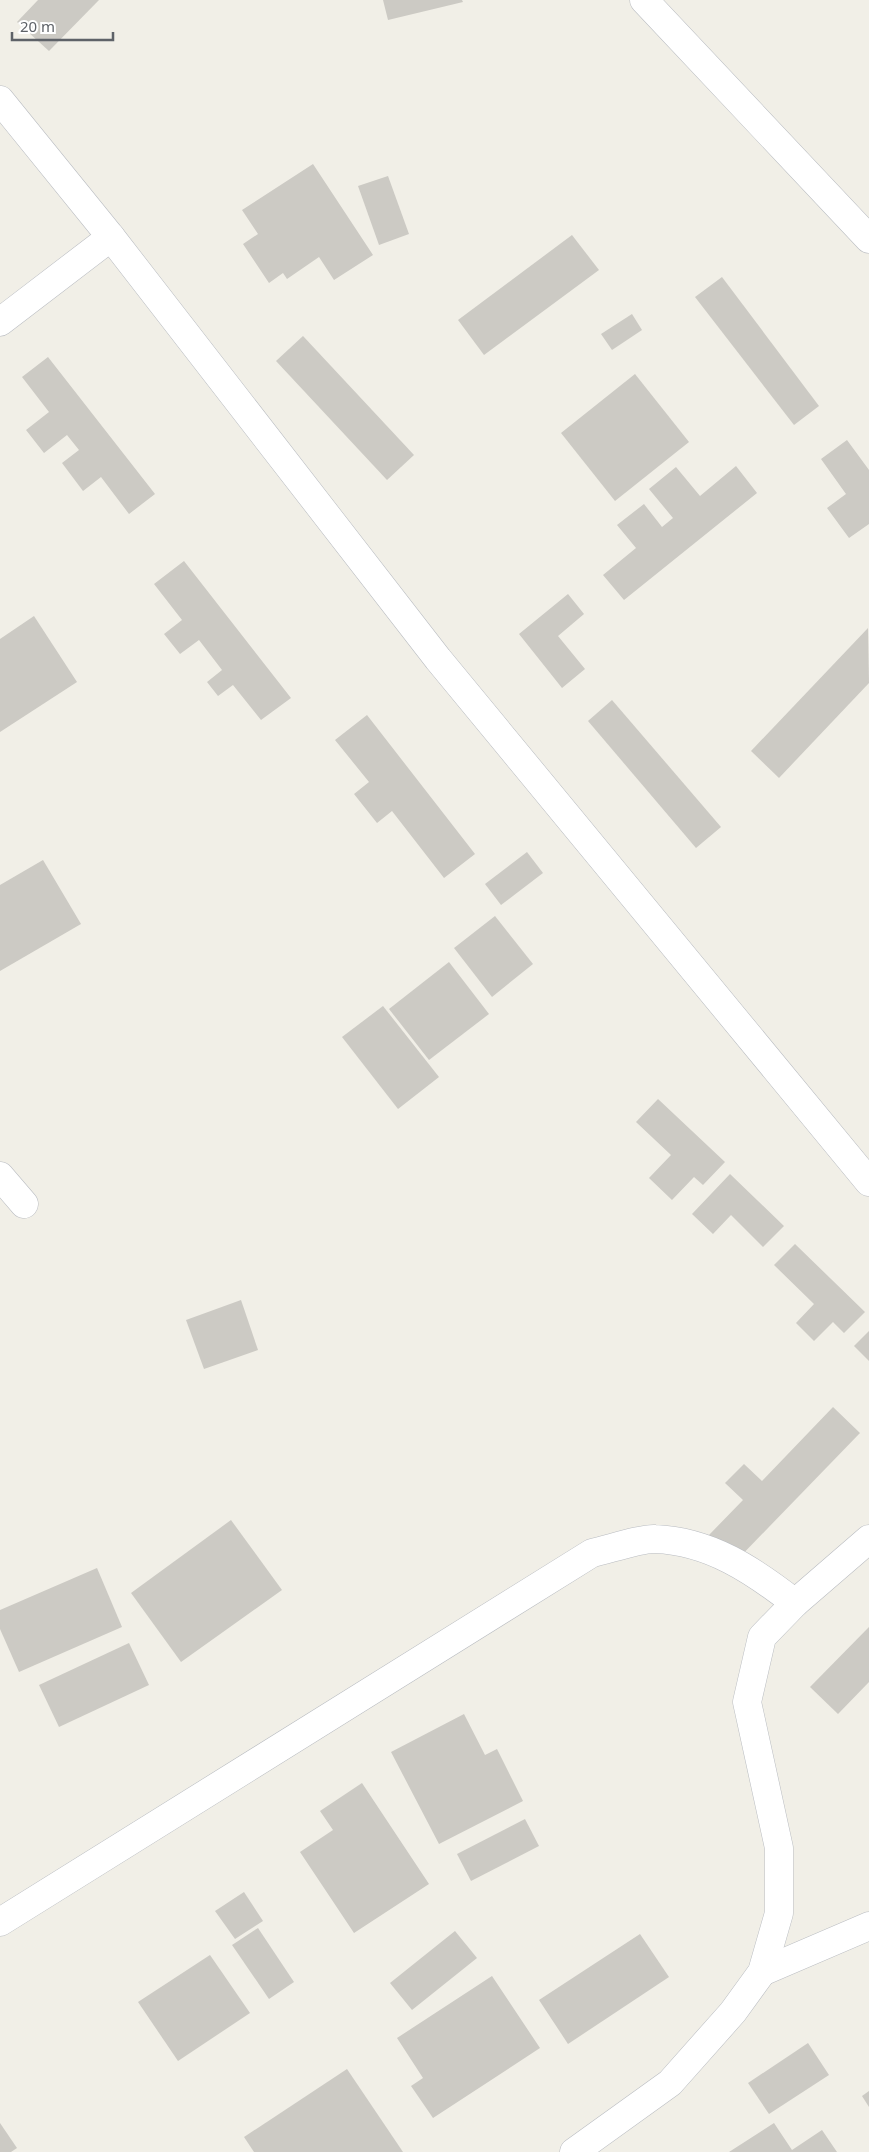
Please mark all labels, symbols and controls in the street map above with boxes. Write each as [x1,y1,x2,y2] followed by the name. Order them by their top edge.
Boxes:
[12,10,114,42] scale bar
[20,16,55,36] text: 20 m

